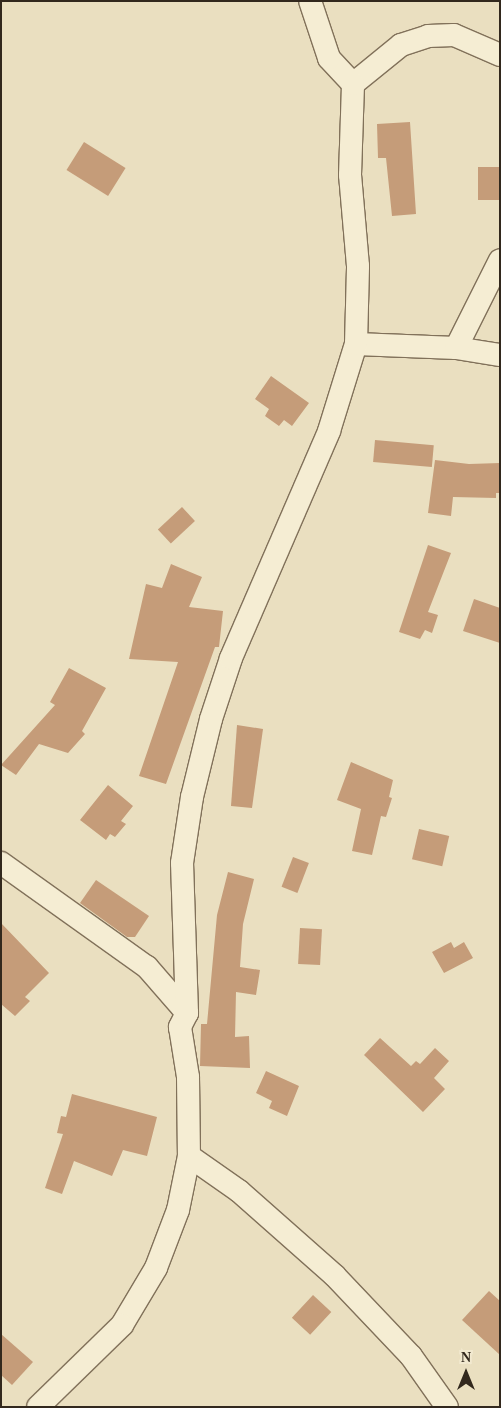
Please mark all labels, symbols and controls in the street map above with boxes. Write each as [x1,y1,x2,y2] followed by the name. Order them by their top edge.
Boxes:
[441,1348,491,1398] north arrow
[461,1350,471,1365] text: N

